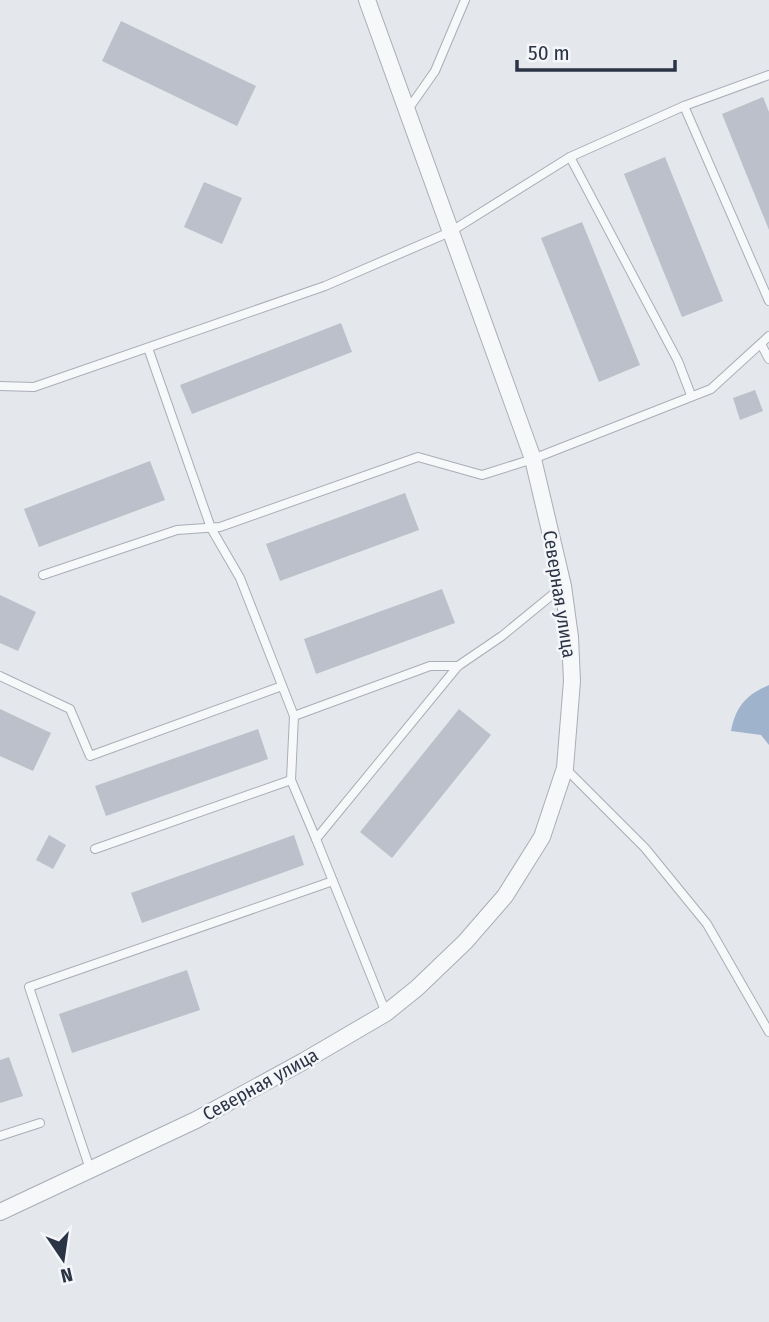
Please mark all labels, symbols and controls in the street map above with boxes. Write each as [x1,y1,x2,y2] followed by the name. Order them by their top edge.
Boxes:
[517,28,674,72] scale bar
[528,40,570,66] text: 50 m
[538,529,581,659] street label: Северная улица
[198,1043,322,1126] street label: Северная улица
[28,1224,98,1294] north arrow
[59,1263,75,1288] text: N

